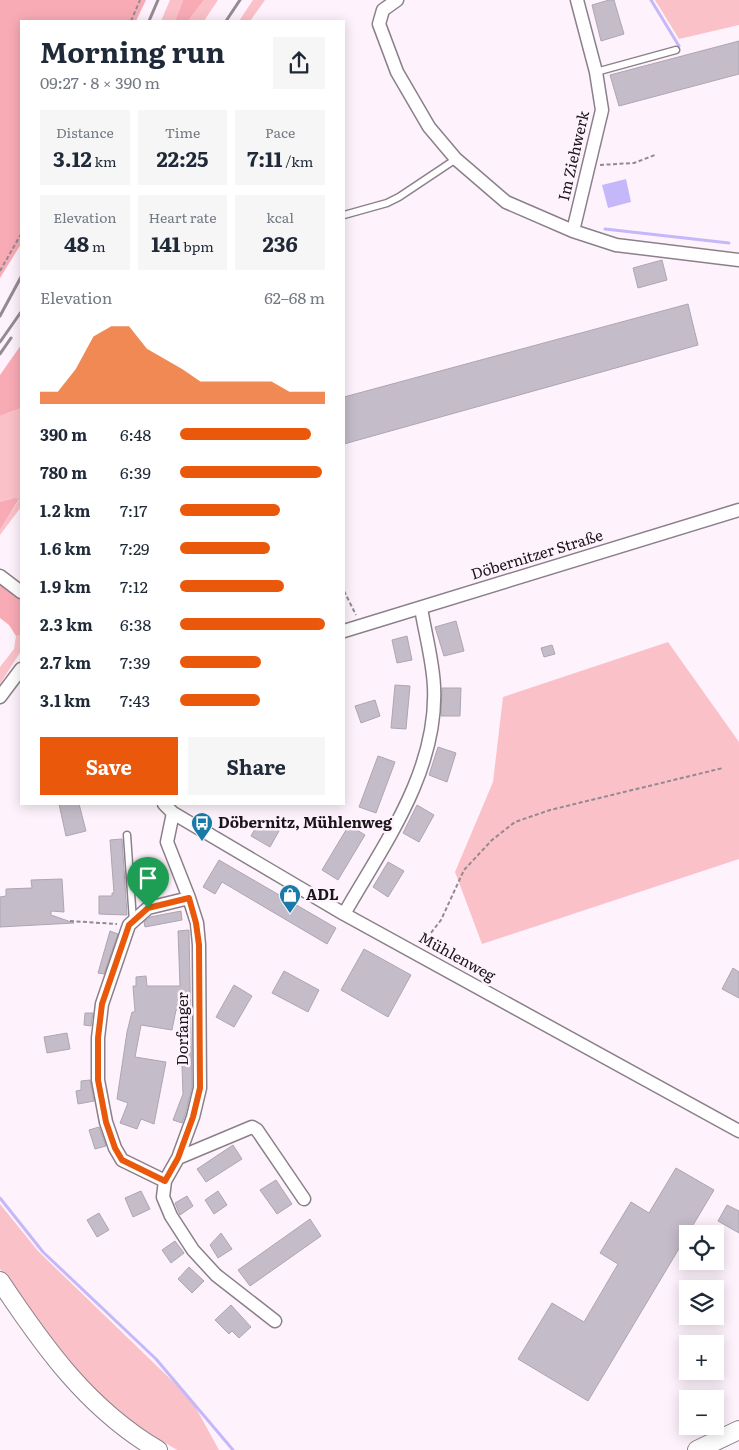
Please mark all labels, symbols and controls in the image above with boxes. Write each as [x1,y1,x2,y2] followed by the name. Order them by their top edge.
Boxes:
[40,30,225,72] text: Morning run
[273,37,325,89] button: share
[40,70,160,94] text: 09:27 · 8 × 390 m
[551,108,594,203] street label: Im Ziehwerk
[56,122,114,142] text: Distance
[165,122,200,142] text: Time
[265,122,295,142] text: Pace
[53,142,92,173] text: 3.12
[156,142,208,173] text: 22:25
[247,142,282,173] text: 7:11
[92,151,117,171] text: km
[282,151,313,171] text: /km
[53,207,116,227] text: Elevation
[149,207,216,227] text: Heart rate
[266,207,294,227] text: kcal
[64,227,89,258] text: 48
[151,227,181,258] text: 141
[263,227,298,258] text: 236
[89,236,106,256] text: m
[181,236,214,256] text: bpm
[40,285,112,309] text: Elevation
[264,285,325,309] text: 62–68 m
[40,422,87,446] text: 390 m
[120,422,151,446] text: 6:48
[40,460,87,484] text: 780 m
[120,460,151,484] text: 6:39
[40,498,90,522] text: 1.2 km
[120,498,147,522] text: 7:17
[468,522,606,585] street label: Döbernitzer Straße
[40,536,91,560] text: 1.6 km
[120,536,149,560] text: 7:29
[40,574,91,598] text: 1.9 km
[120,574,148,598] text: 7:12
[40,612,93,636] text: 2.3 km
[120,612,151,636] text: 6:38
[40,650,91,674] text: 2.7 km
[120,650,150,674] text: 7:39
[40,688,91,712] text: 3.1 km
[120,688,150,712] text: 7:43
[40,737,178,795] button: Save
[188,737,325,795] button: Share
[218,810,393,833] place label: Döbernitz, Mühlenweg
[190,811,214,842] bus stop icon: Döbernitz, Mühlenweg
[127,857,169,908] pin
[134,864,162,892] icon: arrive
[306,882,339,905] place label: ADL
[278,883,302,914] shop icon: ADL
[415,925,501,987] street label: Mühlenweg
[170,992,193,1066] street label: Dorfanger
[679,1225,724,1435] map controls
[679,1225,724,1270] button: locate
[679,1280,724,1325] button: layers
[679,1335,724,1380] button: +
[679,1390,724,1435] button: −

